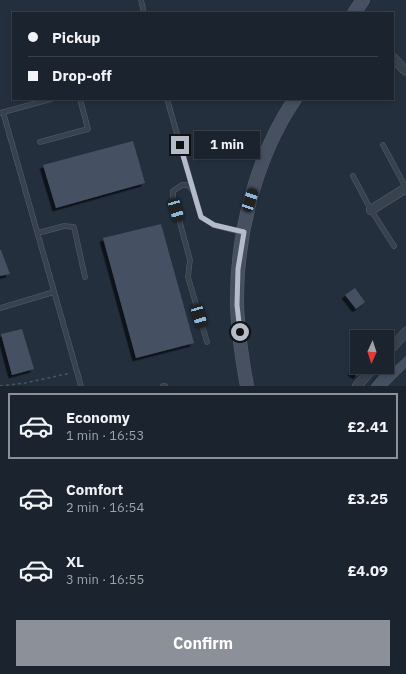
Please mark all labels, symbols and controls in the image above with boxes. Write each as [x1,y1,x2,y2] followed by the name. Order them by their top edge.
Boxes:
[52,28,100,47] text: Pickup
[52,66,112,85] text: Drop-off
[194,131,260,159] callout: 1 min
[171,136,189,154] route end
[210,136,244,153] text: 1 min
[241,187,259,213] car
[167,197,185,223] car
[190,303,208,329] car
[231,323,249,341] route start
[350,330,394,374] north arrow
[350,330,394,374] map controls
[18,408,54,444] icon: car
[66,408,130,427] text: Economy
[348,417,388,436] text: £2.41
[66,427,144,444] text: 1 min · 16:53
[18,480,54,516] icon: car
[66,480,123,499] text: Comfort
[348,489,388,508] text: £3.25
[66,499,144,516] text: 2 min · 16:54
[18,552,54,588] icon: car
[66,552,84,571] text: XL
[348,561,388,580] text: £4.09
[66,571,144,588] text: 3 min · 16:55
[16,620,390,666] button: Confirm

